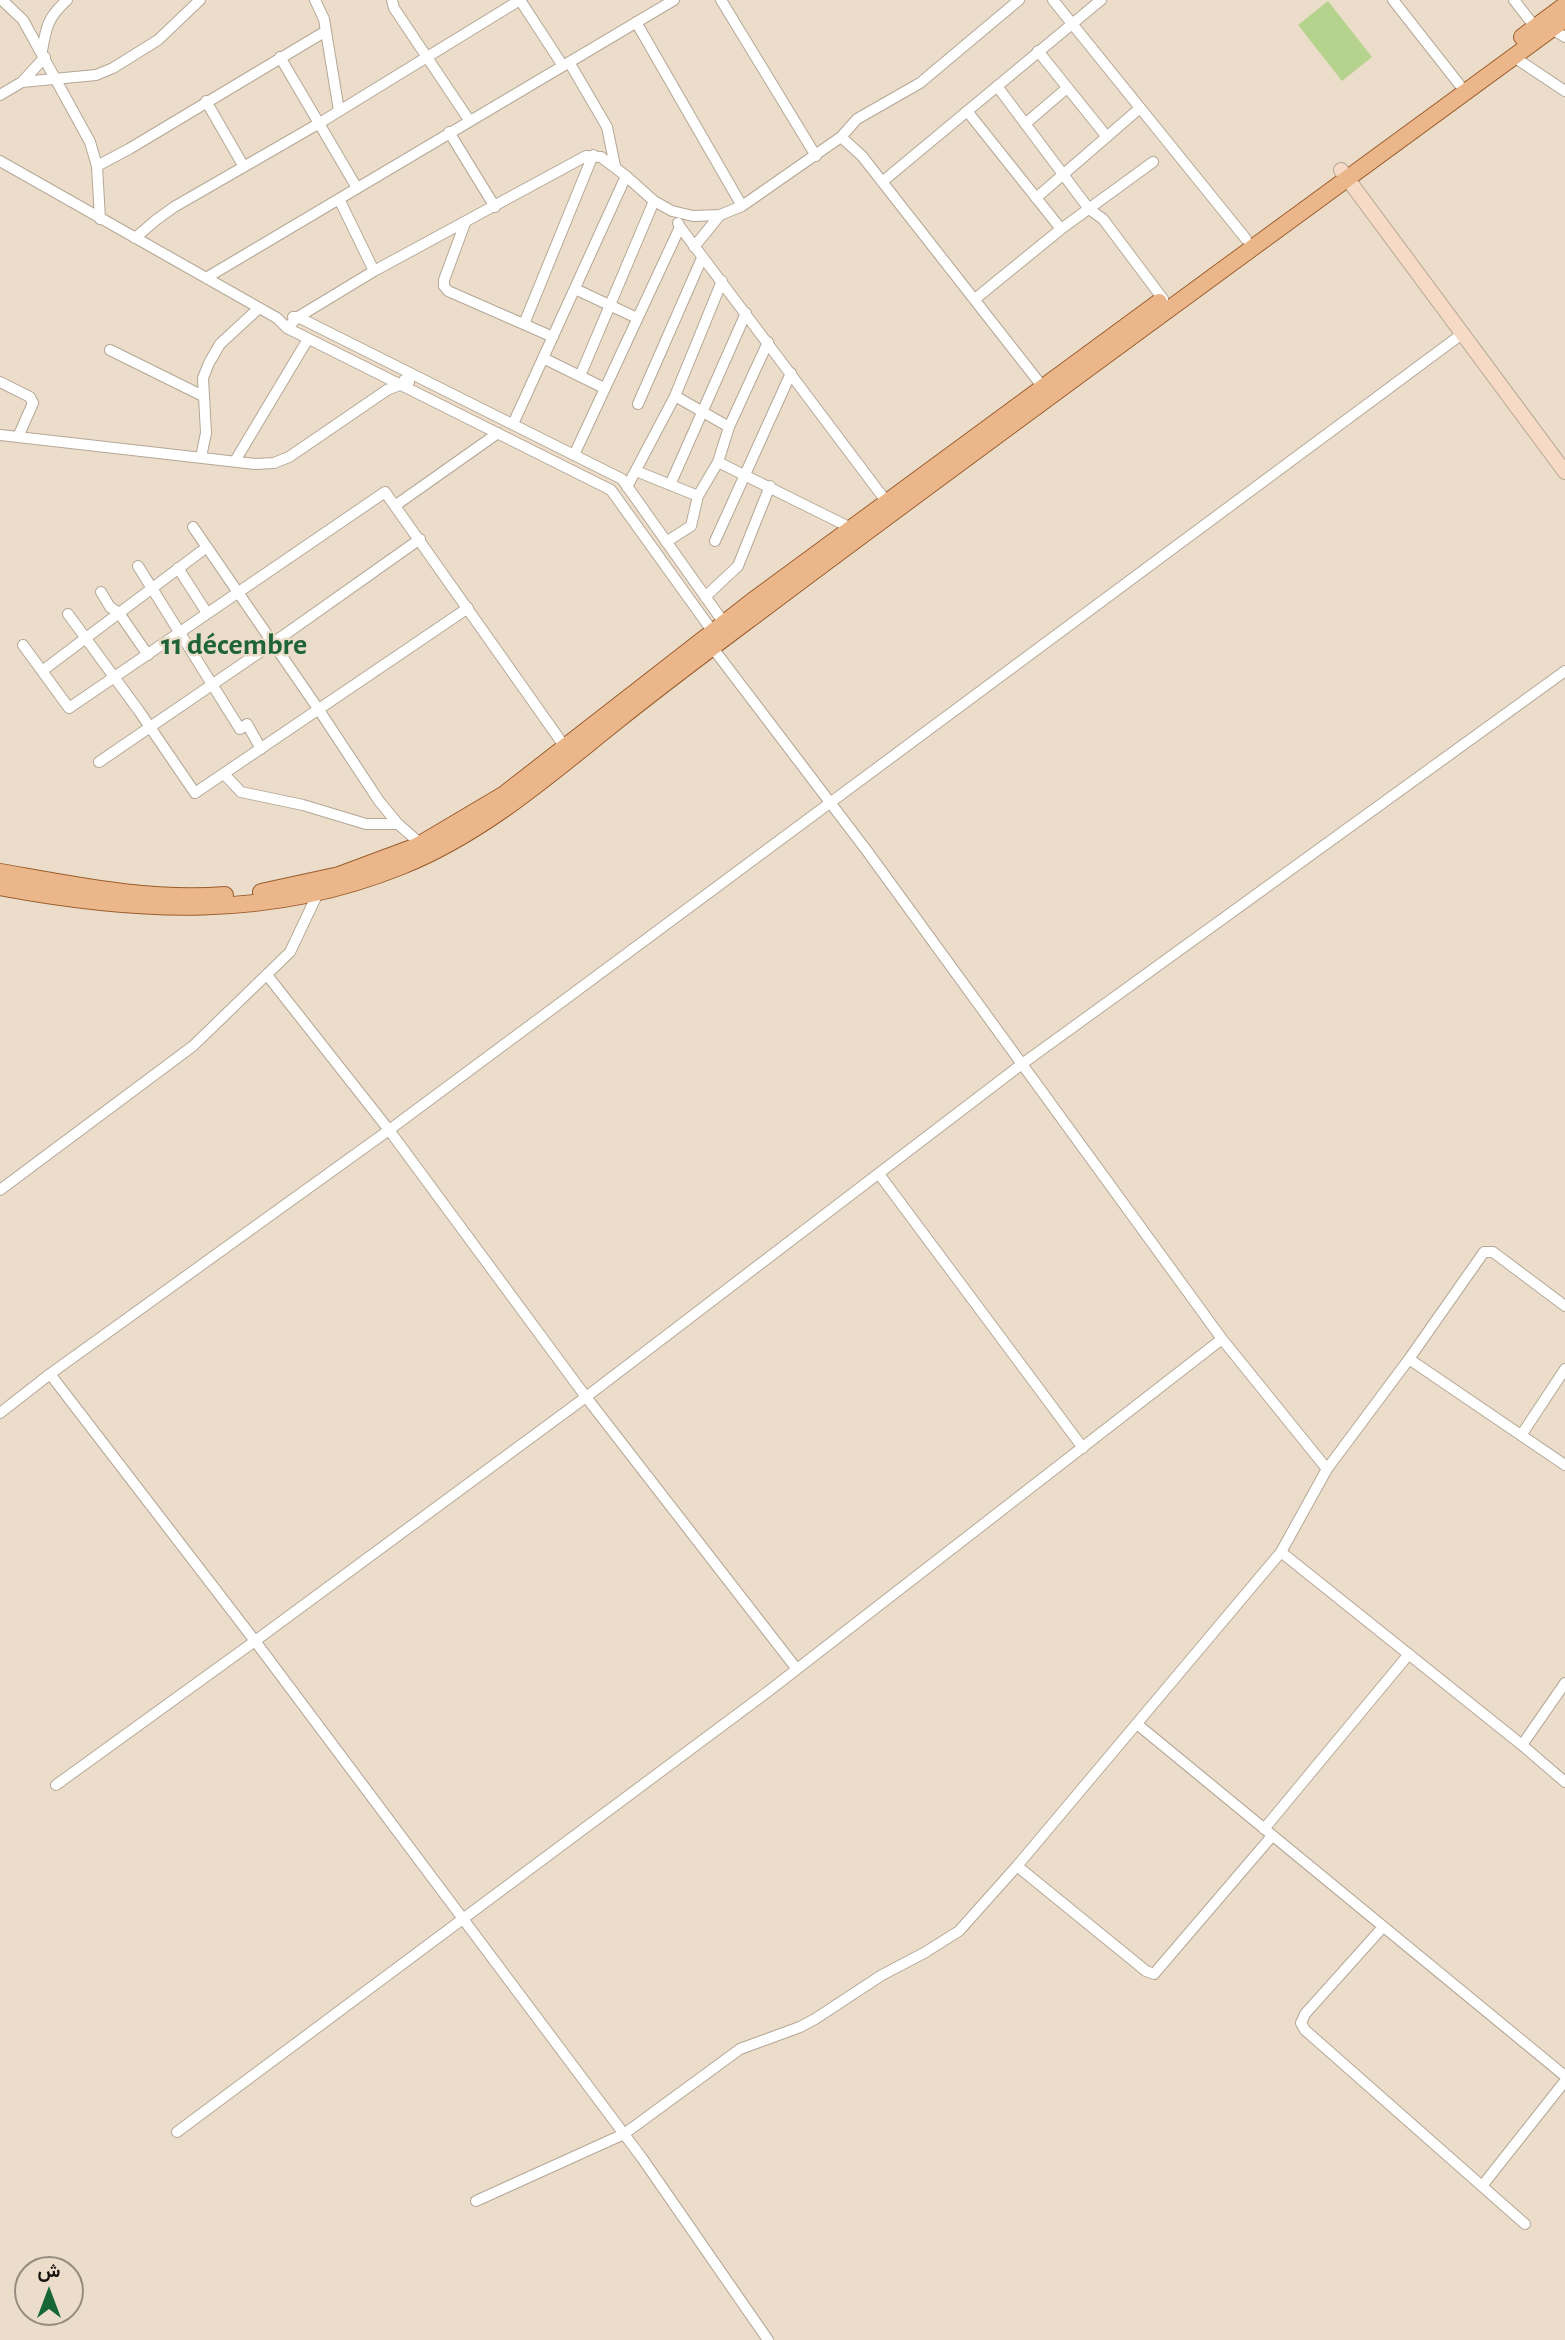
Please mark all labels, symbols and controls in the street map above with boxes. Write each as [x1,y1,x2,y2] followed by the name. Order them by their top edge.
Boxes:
[161,627,307,663] district label: 11 décembre
[14,2256,84,2326] north arrow
[38,2262,60,2281] text: ش

